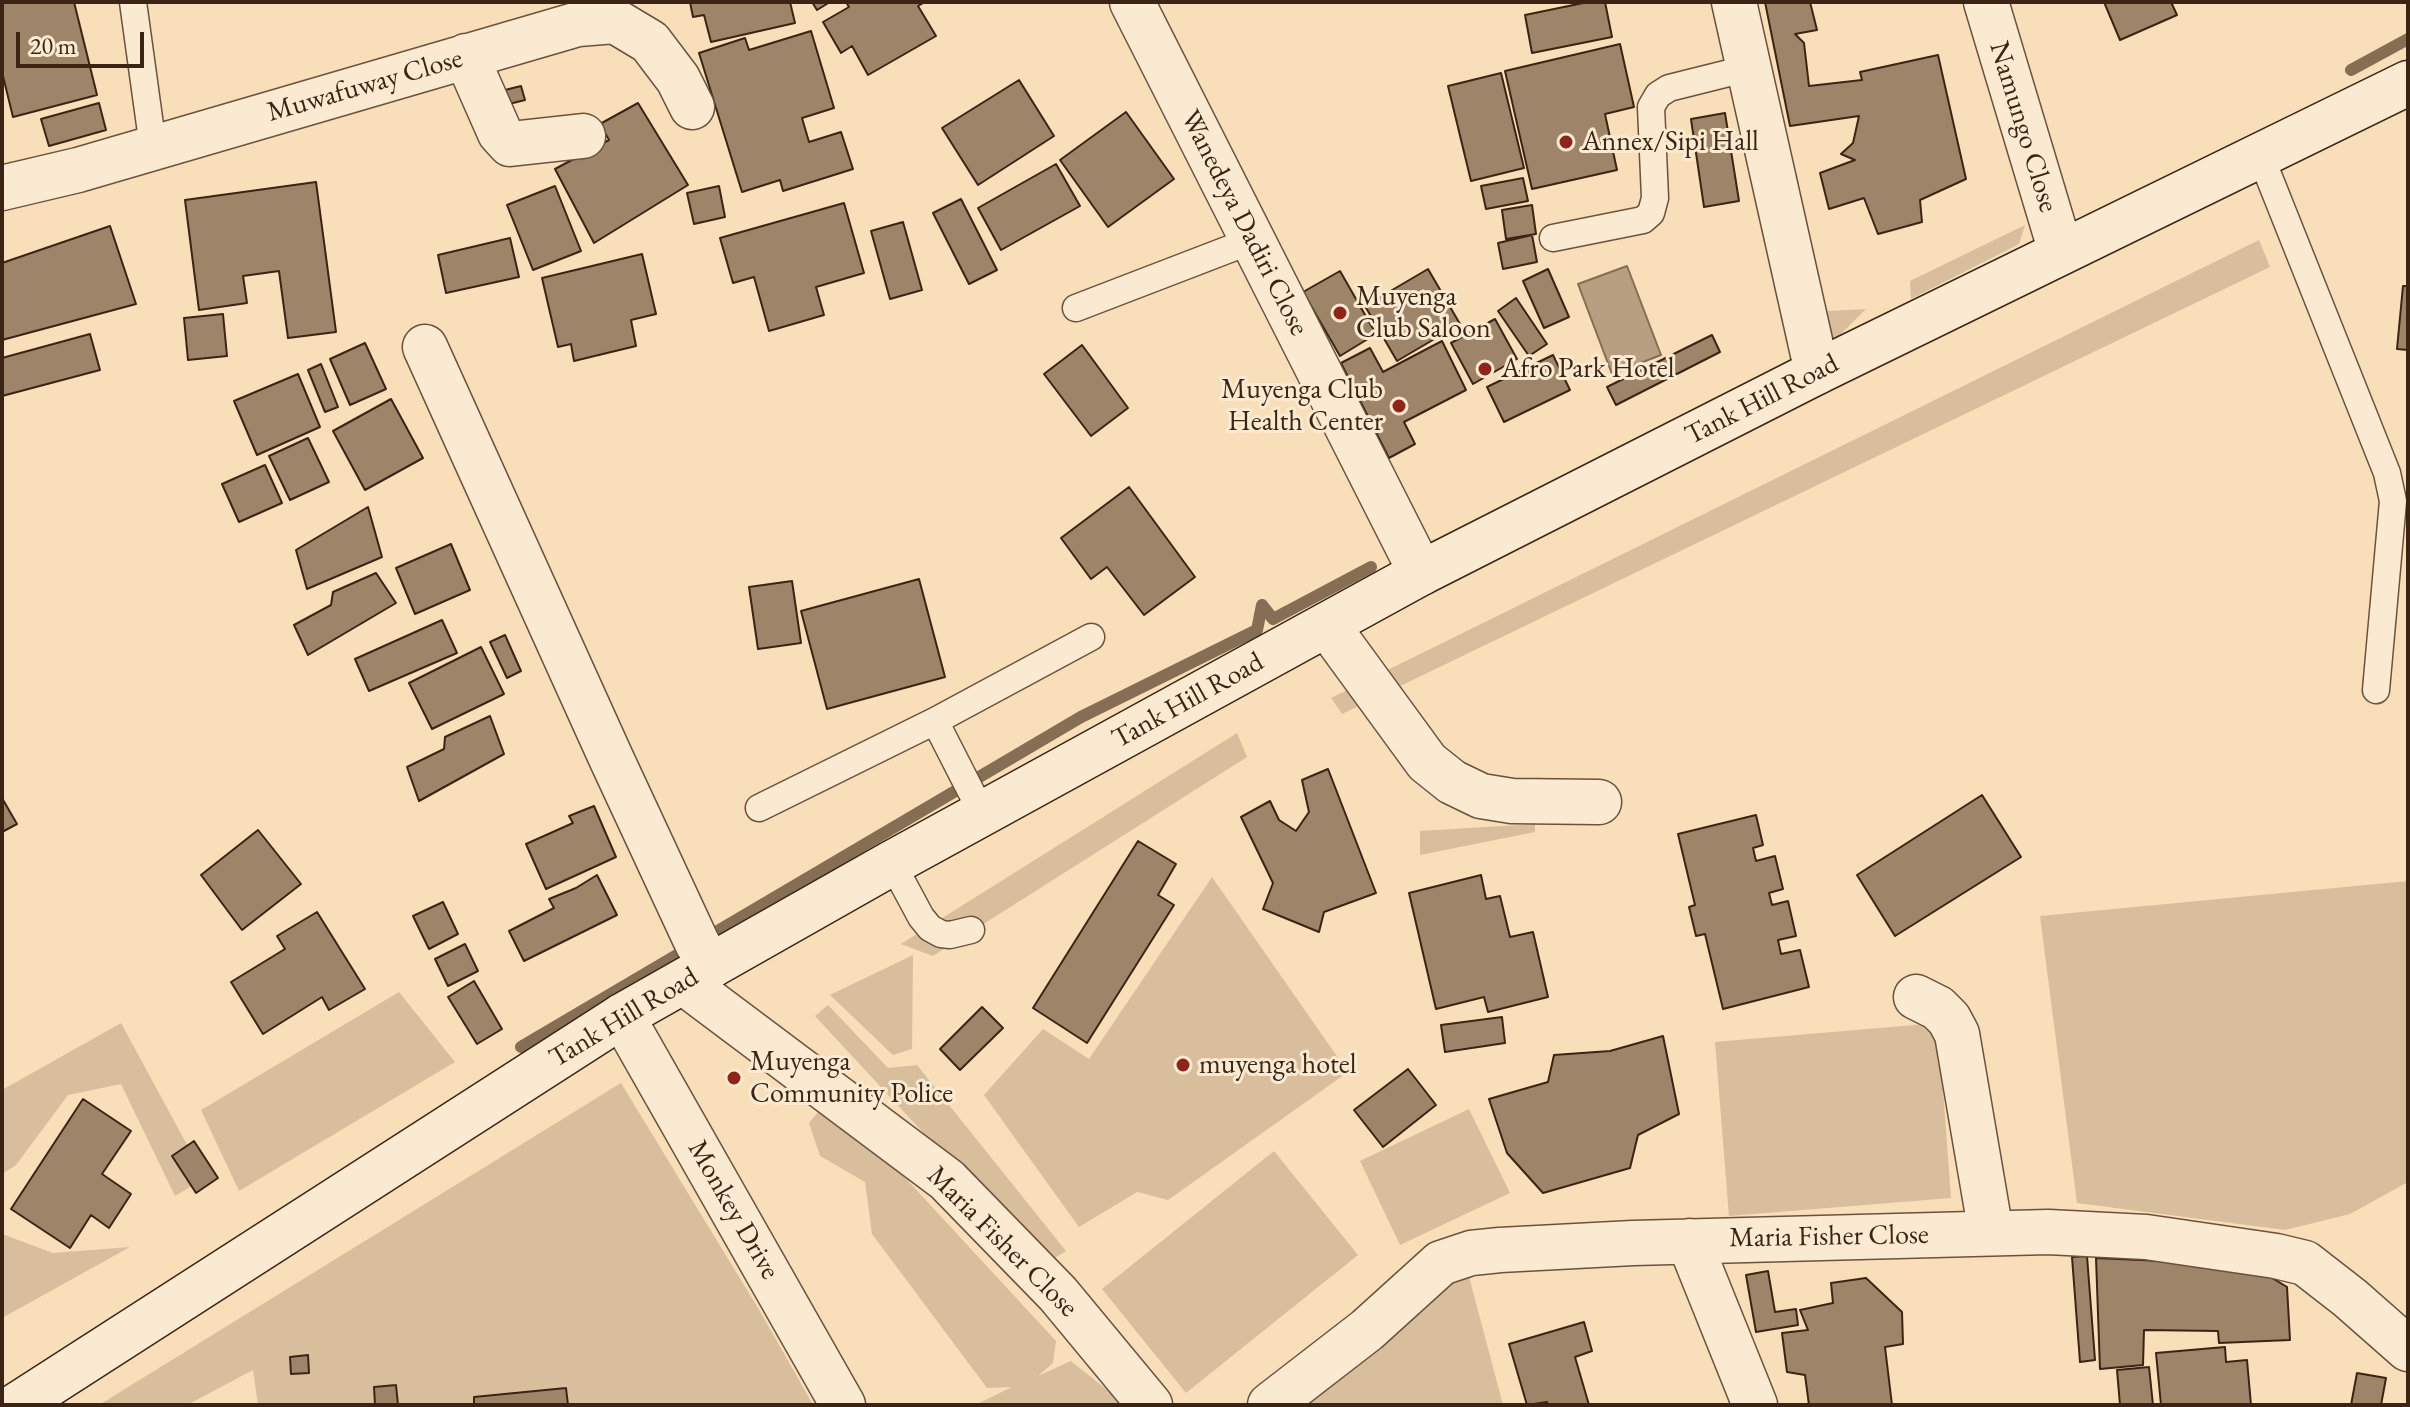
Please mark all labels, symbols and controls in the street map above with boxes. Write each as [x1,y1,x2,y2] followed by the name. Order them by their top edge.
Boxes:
[20,16,148,66] scale bar
[30,30,77,61] text: 20 m
[1981,38,2065,216] street label: Namungo Close
[264,42,466,130] street label: Muwafuway Close
[1173,105,1315,341] street label: Wanedeya Dadiri Close
[1582,125,1759,159] place label: Annex/Sipi Hall
[1557,133,1575,151] marker: Annex/Sipi Hall
[1356,280,1491,346] place label: Muyenga Club Saloon
[1331,304,1349,322] marker: Muyenga Club Saloon
[1680,347,1844,453] street label: Tank Hill Road
[1501,352,1674,386] place label: Afro Park Hotel
[1476,360,1494,378] marker: Afro Park Hotel
[1221,373,1383,439] place label: Muyenga Club Health Center
[1390,397,1408,415] marker: Muyenga Club Health Center
[1107,646,1269,756] street label: Tank Hill Road
[543,960,705,1076] street label: Tank Hill Road
[750,1045,953,1111] place label: Muyenga Community Police
[1199,1048,1356,1082] place label: muyenga hotel
[1174,1056,1192,1074] marker: muyenga hotel
[725,1069,743,1087] marker: Muyenga Community Police
[680,1134,786,1286] street label: Monkey Drive
[919,1159,1085,1325] street label: Maria Fisher Close
[1729,1218,1929,1256] street label: Maria Fisher Close

